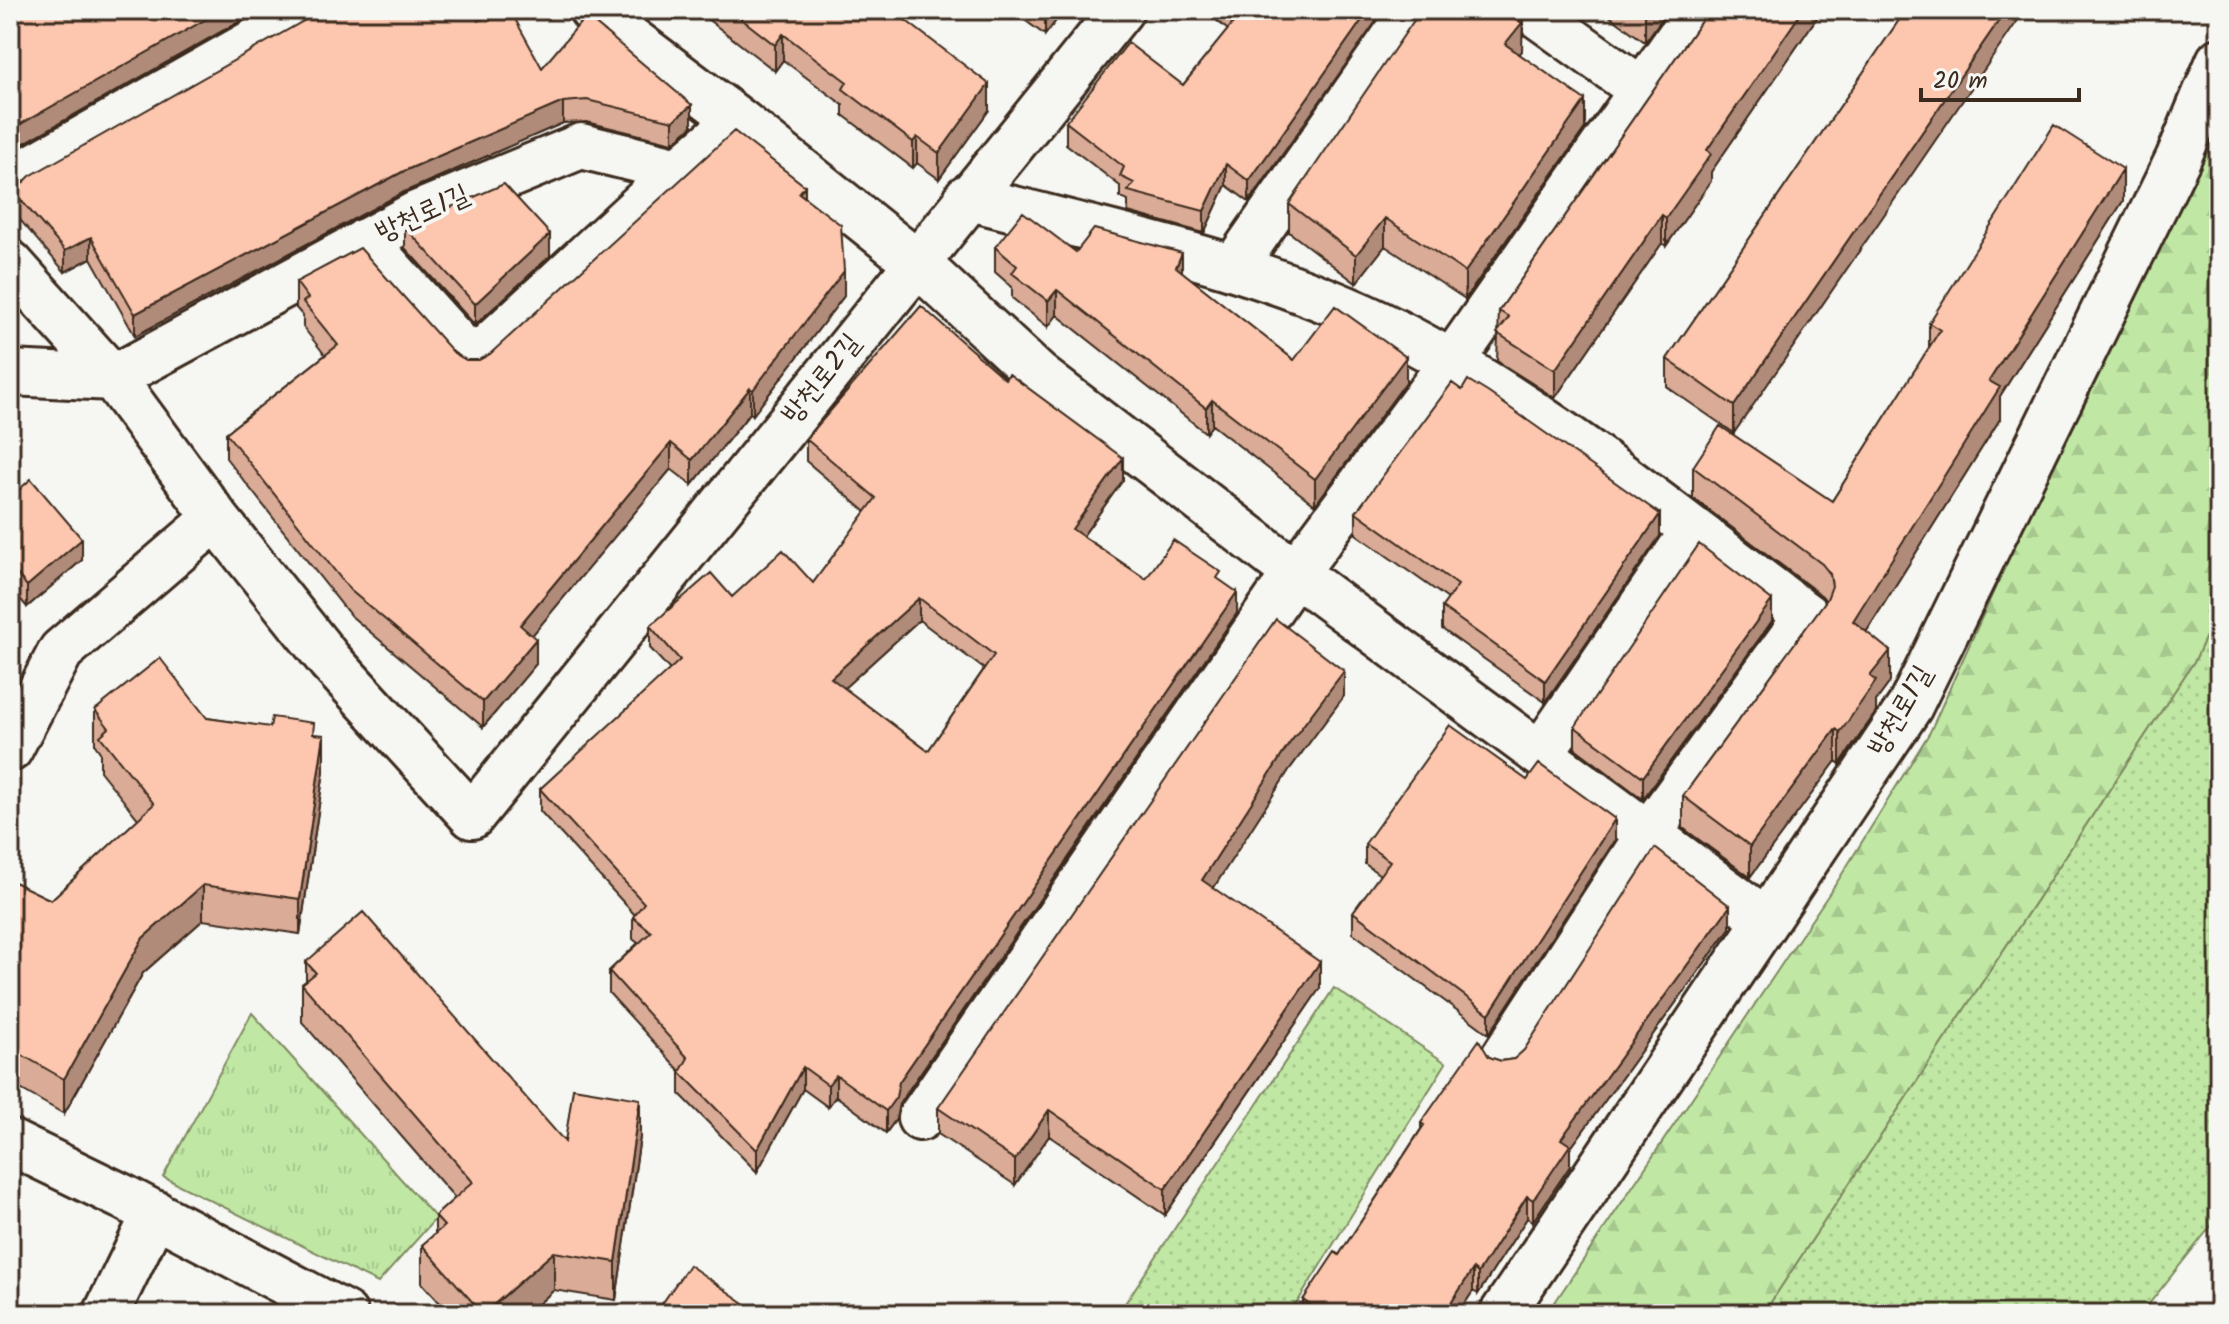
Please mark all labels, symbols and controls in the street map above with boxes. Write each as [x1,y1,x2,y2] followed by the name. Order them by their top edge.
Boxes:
[1921,52,2079,102] scale bar
[1933,62,1988,101] text: 20 m
[369,173,477,255] street label: 방천로1길
[771,323,873,435] street label: 방천로2길
[1857,657,1945,765] street label: 방천로1길

